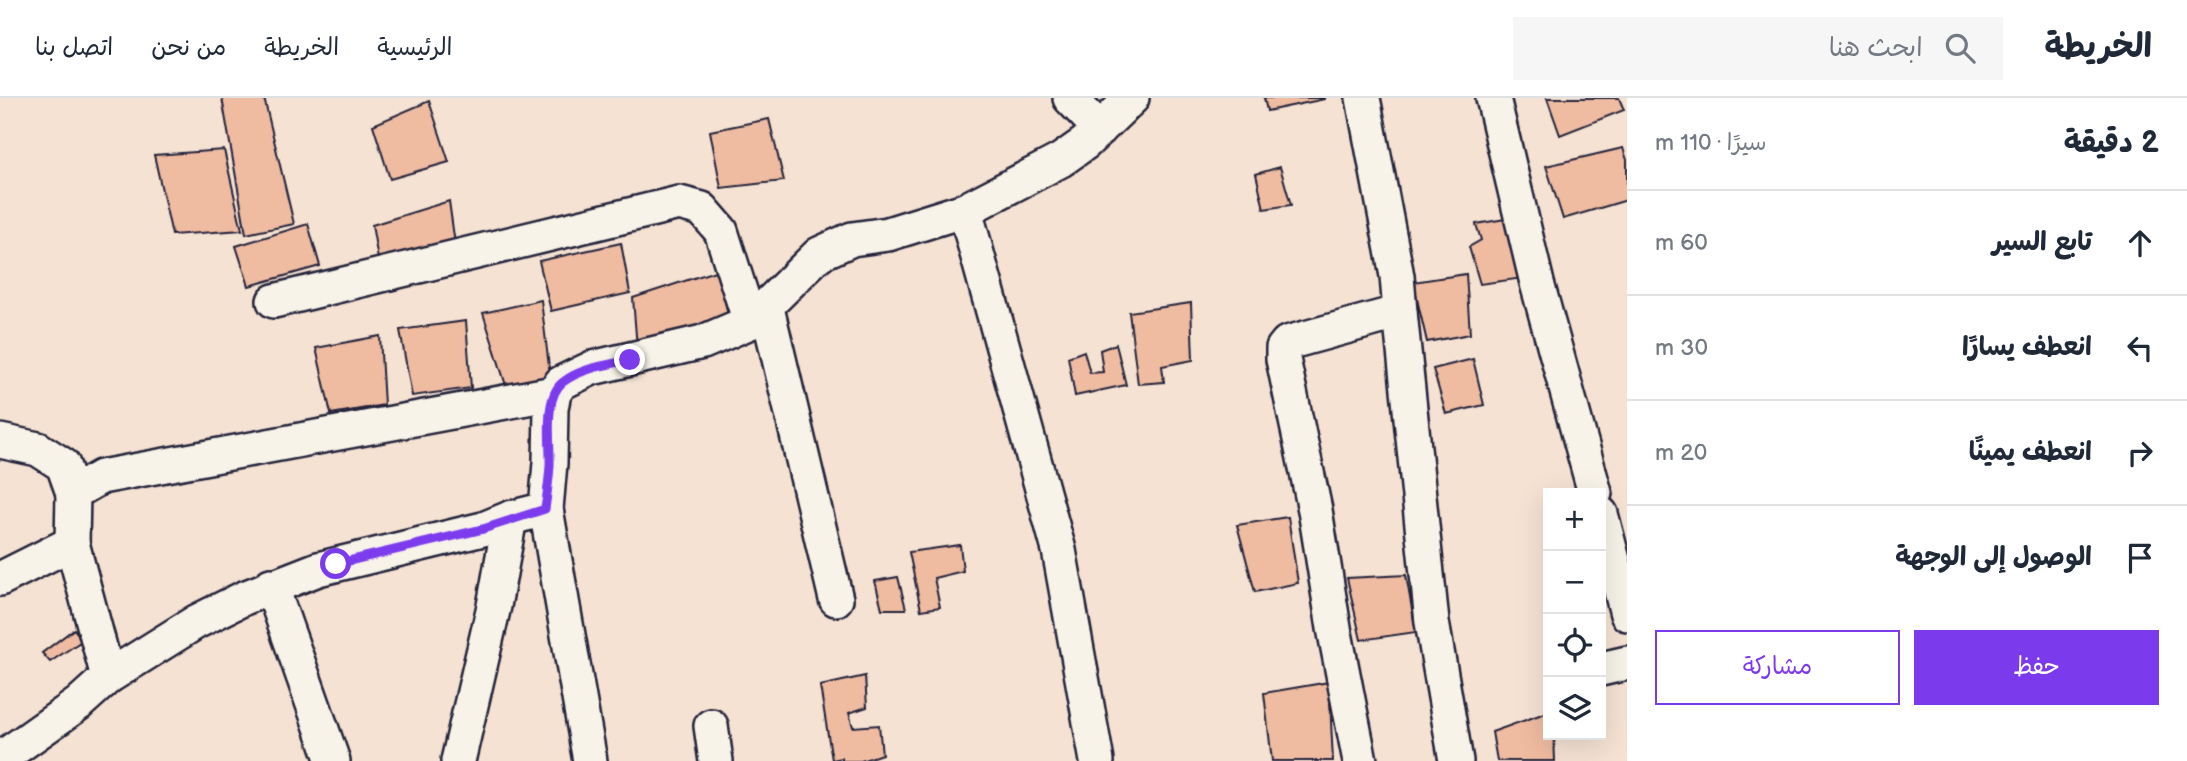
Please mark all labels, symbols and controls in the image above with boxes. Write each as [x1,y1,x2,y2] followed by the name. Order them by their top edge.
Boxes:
[1513,17,2003,80] search box
[2045,27,2152,67] text: الخريطة
[1941,29,1979,67] icon: search
[35,33,113,62] text: اتصل بنا
[151,33,226,62] text: من نحن
[264,33,339,62] text: الخريطة
[377,33,453,62] text: الرئيسية
[1829,33,1923,64] text: ابحث هنا
[2064,125,2159,161] text: 2 دقيقة
[1655,129,1767,157] text: سيرًا · 110 m
[2121,224,2159,262] icon: ahead
[1992,227,2092,258] text: تابع السير
[1655,229,1708,257] text: 60 m
[2121,329,2159,367] icon: left
[1962,332,2092,363] text: انعطف يسارًا
[1655,334,1708,362] text: 30 m
[614,344,645,375] route end
[2121,434,2159,472] icon: right
[1969,437,2092,468] text: انعطف يمينًا
[1655,439,1707,467] text: 20 m
[1543,488,1606,740] map controls
[1543,488,1606,551] button: +
[2121,539,2159,577] icon: arrive
[1895,542,2092,573] text: الوصول إلى الوجهة
[320,548,351,579] route start
[1543,551,1606,614] button: −
[1543,614,1606,677] button: locate
[1655,630,1900,705] button: مشاركة
[1914,630,2159,705] button: حفظ
[1543,677,1606,740] button: layers

